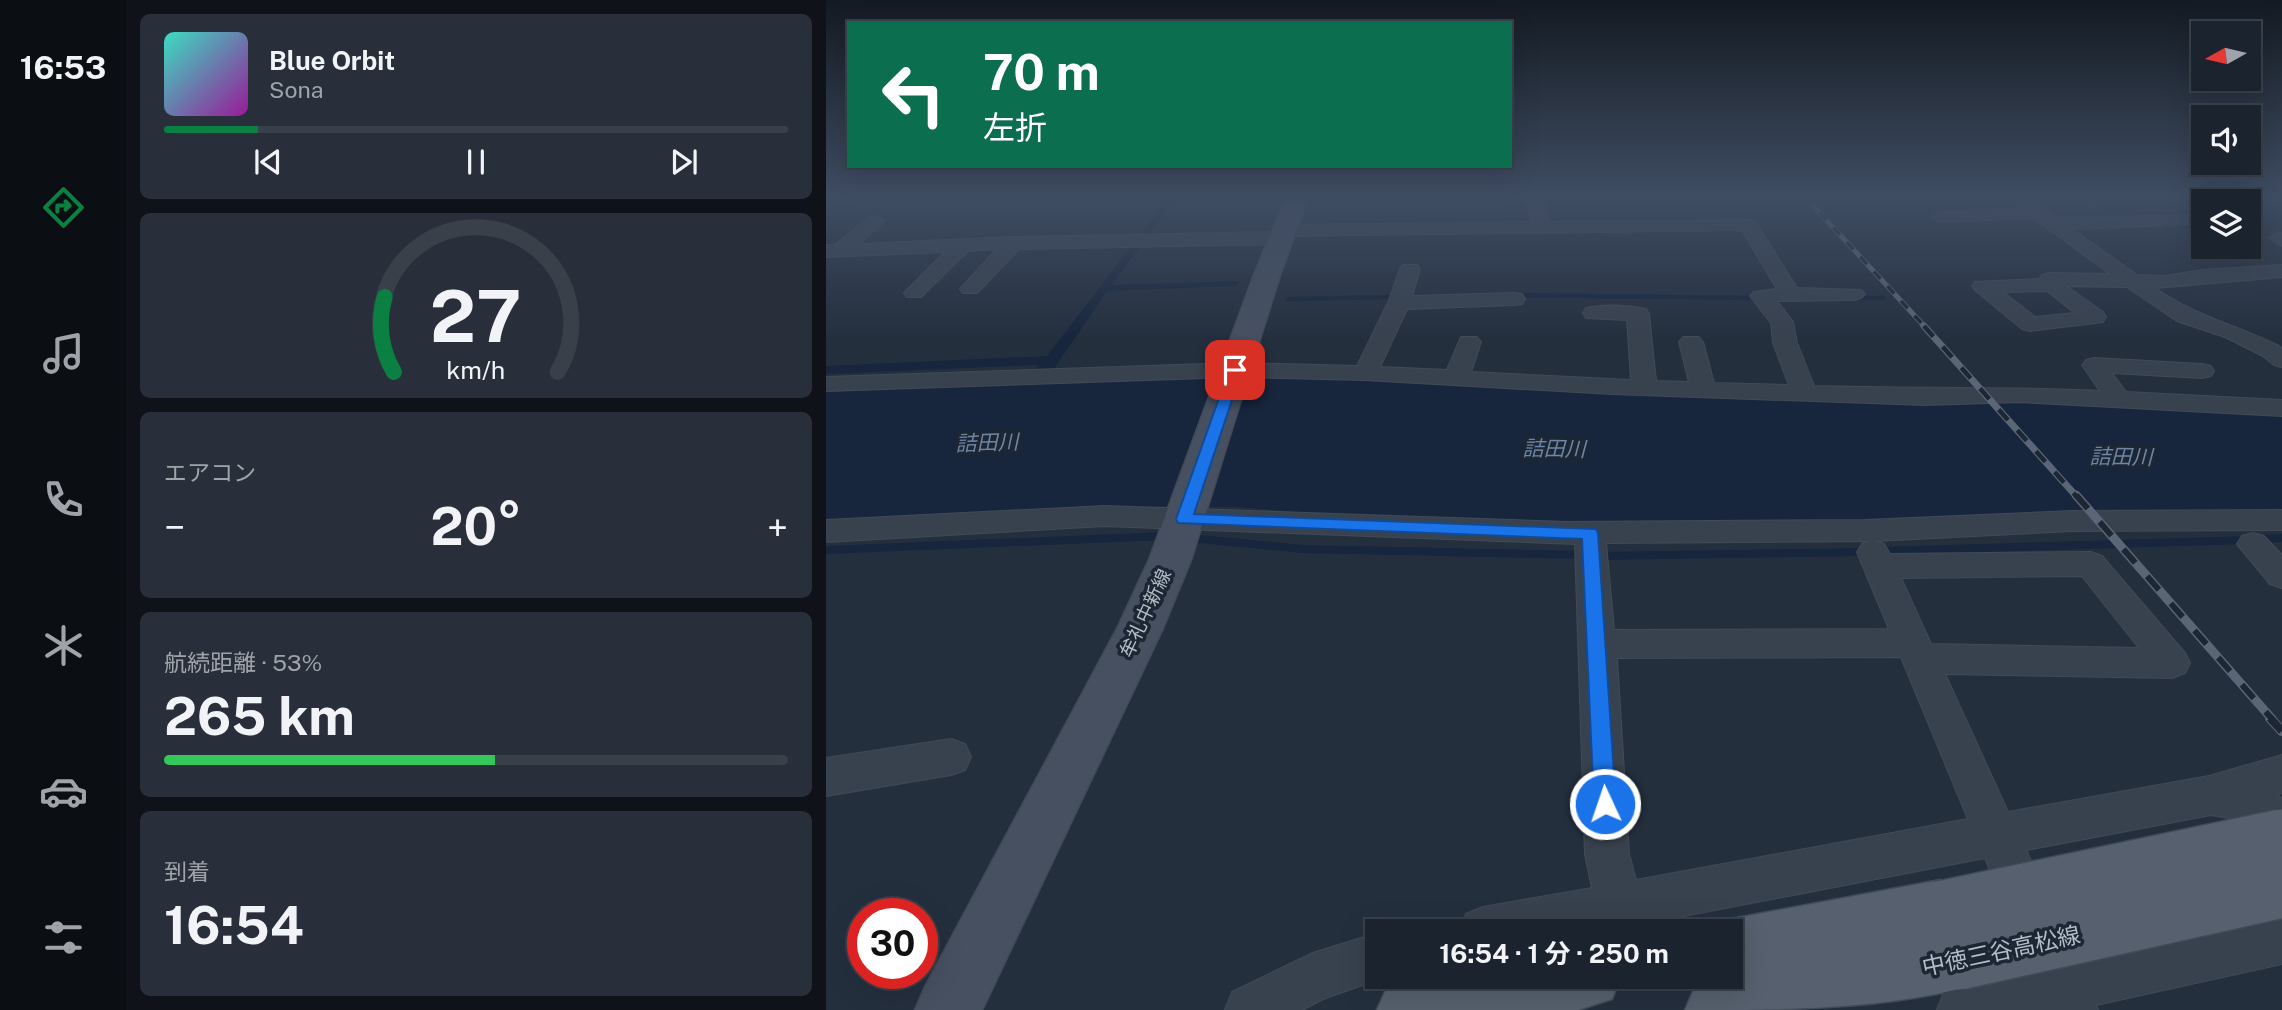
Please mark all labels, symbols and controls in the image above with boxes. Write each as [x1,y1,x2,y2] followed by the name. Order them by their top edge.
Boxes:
[2191,21,2261,91] north arrow
[2191,21,2261,259] map controls
[983,43,1100,101] text: 70 m
[269,45,395,76] text: Blue Orbit
[20,49,106,86] text: 16:53
[868,49,959,140] icon: left
[269,76,323,103] text: Sona
[2191,105,2261,175] button: sound
[983,109,1047,146] text: 左折
[249,143,287,181] icon: previous
[457,143,495,181] icon: pause
[665,143,703,181] icon: next
[39,183,88,232] icon: directions
[2191,189,2261,259] button: layers
[430,273,522,358] text: 27
[39,329,88,378] icon: music
[1205,340,1265,400] pin
[1216,351,1254,389] icon: arrive
[447,355,505,385] text: km/h
[955,429,1021,456] water label: 詰田川
[1522,435,1588,462] water label: 詰田川
[2089,443,2155,470] water label: 詰田川
[164,459,256,486] text: エアコン
[39,475,88,524] icon: phone
[430,496,522,557] text: 20°
[164,505,185,550] text: −
[767,505,788,550] text: +
[1115,565,1175,661] street label: 牟礼中新線
[39,621,88,670] icon: climate
[164,649,322,676] text: 航続距離 · 53%
[164,686,355,747] text: 265 km
[39,767,88,816] icon: car
[1568,767,1642,841] position arrow
[164,858,210,885] text: 到着
[164,895,304,956] text: 16:54
[847,898,938,989] speed limit sign: 30
[39,913,88,962] icon: filters
[1919,921,2082,980] street label: 中徳三谷高松線
[1439,938,1669,969] text: 16:54 · 1 分 · 250 m

